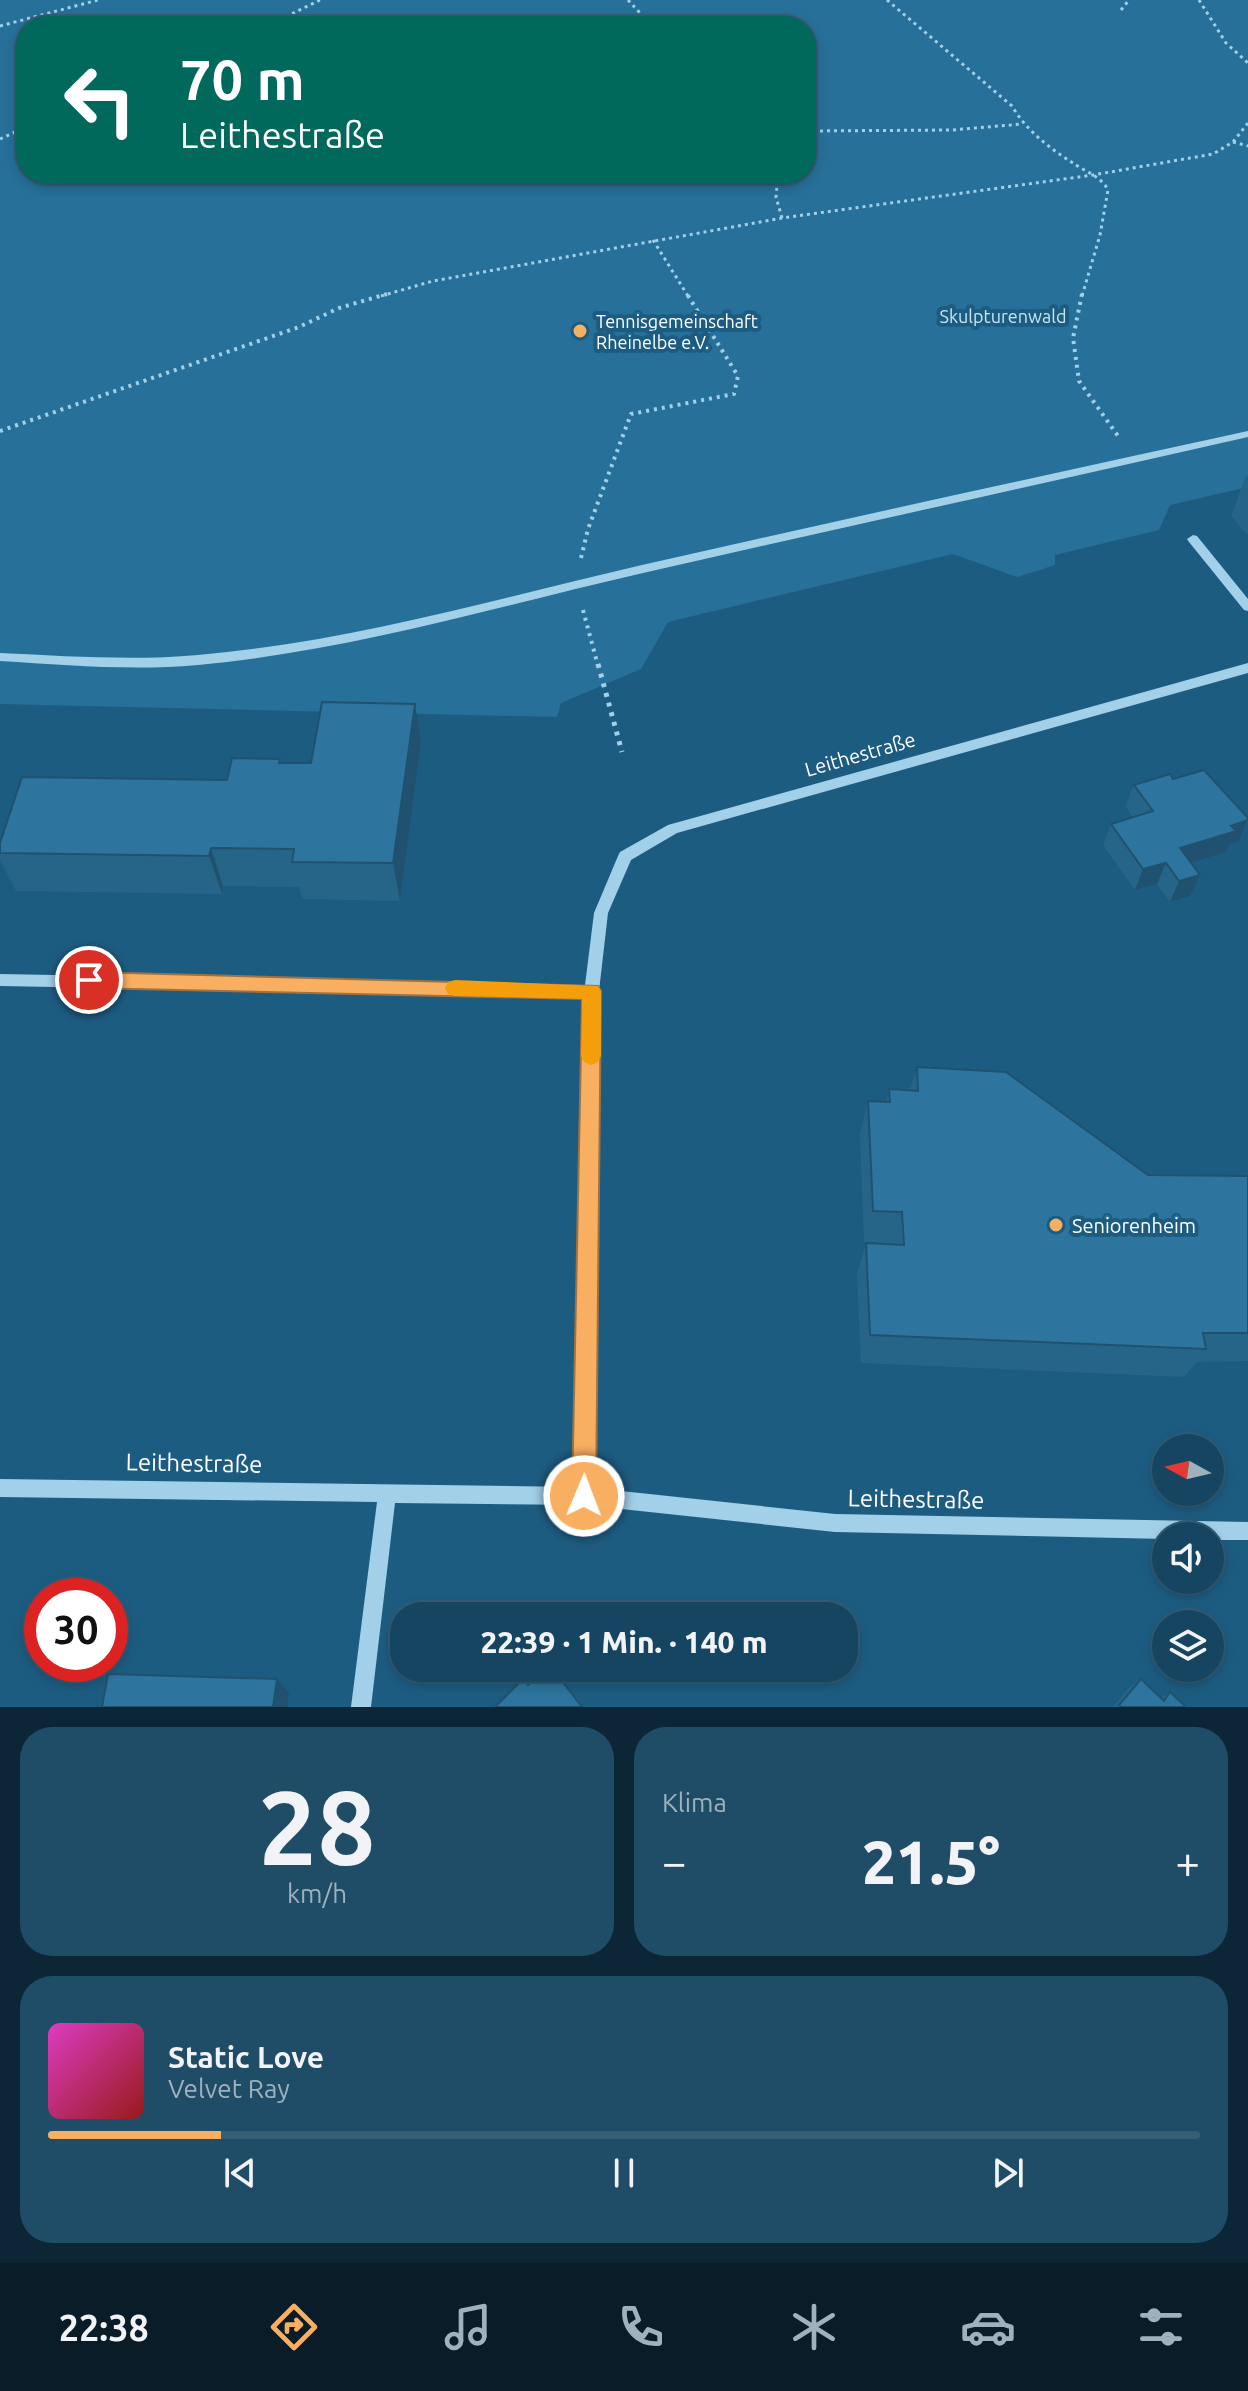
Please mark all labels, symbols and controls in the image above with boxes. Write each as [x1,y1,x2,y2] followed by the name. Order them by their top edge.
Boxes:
[48,48,152,152] icon: left
[180,48,305,111] text: 70 m
[180,114,385,155] text: Leithestraße
[940,306,1066,326] park label: Skulpturenwald
[596,311,758,352] place label: Tennisgemeinschaft Rheinelbe e.V.
[571,322,589,340] marker: Tennisgemeinschaft Rheinelbe e.V.
[802,727,918,781] street label: Leithestraße
[55,946,123,1014] pin
[67,958,111,1002] icon: arrive
[1072,1214,1196,1237] place label: Seniorenheim
[1047,1216,1065,1234] marker: Seniorenheim
[1152,1434,1224,1506] north arrow
[1152,1434,1224,1682] map controls
[125,1448,263,1478] street label: Leithestraße
[542,1454,626,1538] position arrow
[847,1484,985,1514] street label: Leithestraße
[1152,1522,1224,1594] button: sound
[24,1578,128,1682] speed limit sign: 30
[1152,1610,1224,1682] button: layers
[480,1625,768,1659] text: 22:39 · 1 Min. · 140 m
[258,1768,376,1885] text: 28
[662,1788,727,1817] text: Klima
[862,1828,1000,1895] text: 21.5°
[662,1837,687,1886] text: −
[1175,1837,1200,1886] text: +
[287,1879,347,1908] text: km/h
[168,2040,324,2074] text: Static Love
[168,2074,290,2103] text: Velvet Ray
[218,2151,262,2195] icon: previous
[602,2151,646,2195] icon: pause
[986,2151,1030,2195] icon: next
[266,2299,322,2355] icon: directions
[440,2299,496,2355] icon: music
[613,2299,669,2355] icon: phone
[786,2299,842,2355] icon: climate
[960,2299,1016,2355] icon: car
[1133,2299,1189,2355] icon: filters
[59,2307,149,2348] text: 22:38

